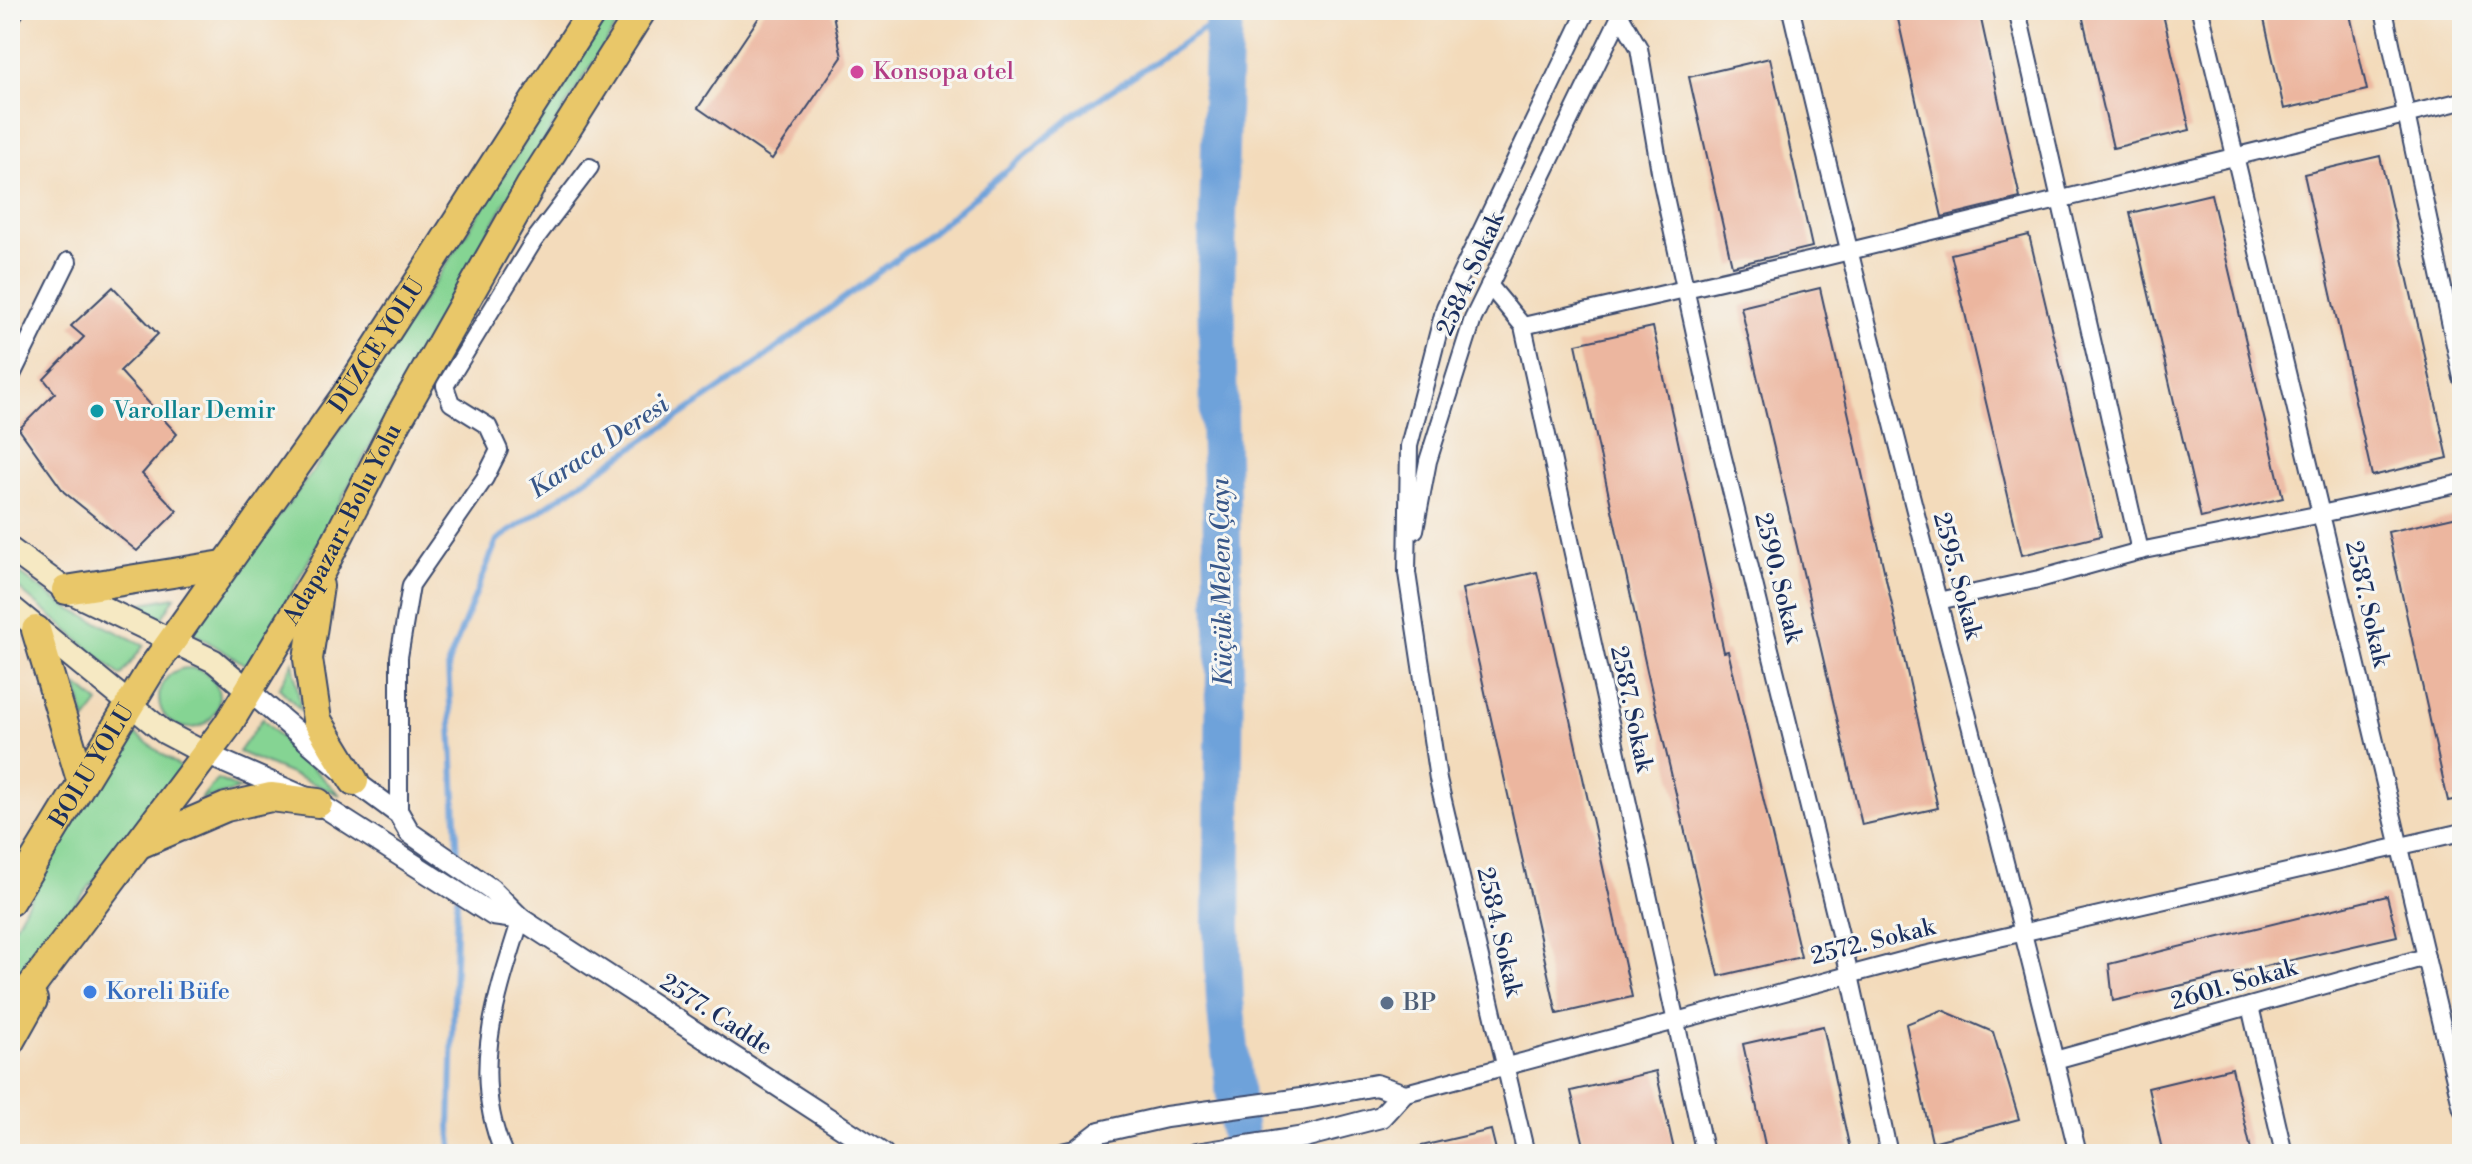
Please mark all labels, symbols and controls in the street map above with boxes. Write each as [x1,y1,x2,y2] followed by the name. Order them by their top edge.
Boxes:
[873,57,1014,87] place label: Konsopa otel
[848,63,866,81] marker: Konsopa otel
[1430,206,1512,340] street label: 2584. Sokak
[323,273,432,419] street label: DÜZCE YOLU
[523,388,676,506] water label: Karaca Deresi
[112,396,276,426] place label: Varollar Demir
[88,402,106,420] marker: Varollar Demir
[276,419,409,631] street label: Adapazarı-Bolu Yolu
[1204,476,1240,687] water label: Küçük Melen Çayı
[1926,509,1989,644] street label: 2595. Sokak
[1747,510,1809,648] street label: 2590. Sokak
[2338,538,2396,671] street label: 2587. Sokak
[1603,643,1659,776] street label: 2587. Sokak
[43,699,141,834] street label: BOLU YOLU
[1470,864,1529,1001] street label: 2584. Sokak
[1808,912,1940,972] street label: 2572. Sokak
[2168,952,2302,1017] street label: 2601. Sokak
[654,968,778,1062] street label: 2577. Cadde
[106,977,230,1007] place label: Koreli Büfe
[81,983,99,1001] marker: Koreli Büfe
[1402,988,1436,1018] place label: BP
[1378,994,1396,1012] marker: BP

